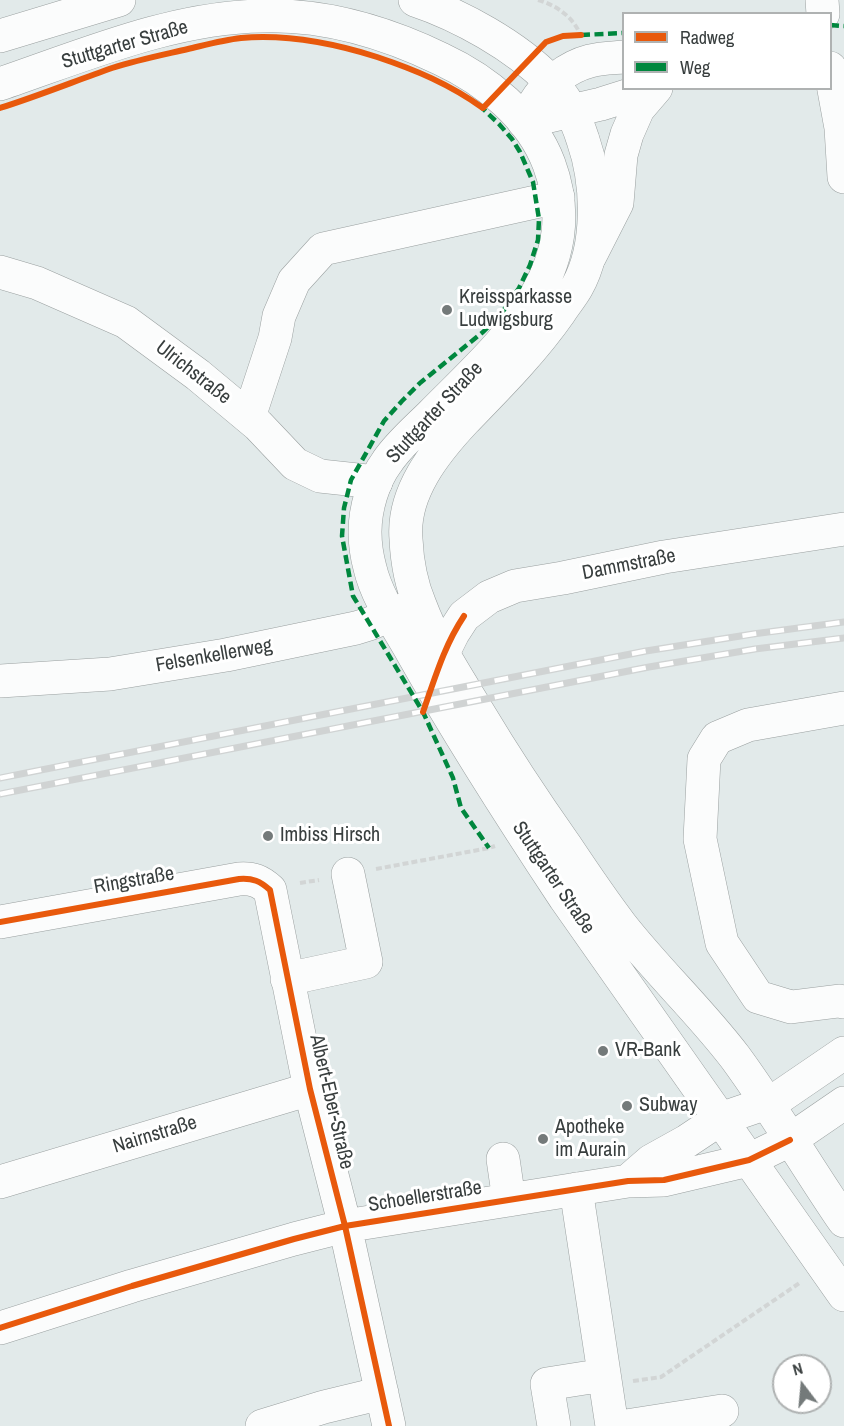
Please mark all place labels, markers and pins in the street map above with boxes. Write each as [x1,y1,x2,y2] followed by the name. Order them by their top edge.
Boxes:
[459,286,572,333] place label: Kreissparkasse Ludwigsburg
[440,303,454,317] marker: Kreissparkasse Ludwigsburg
[280,824,380,848] place label: Imbiss Hirsch
[261,829,275,843] marker: Imbiss Hirsch
[615,1039,681,1063] place label: VR-Bank
[596,1044,610,1058] marker: VR-Bank
[639,1094,697,1118] place label: Subway
[620,1099,634,1113] marker: Subway
[555,1116,626,1163] place label: Apotheke im Aurain
[536,1132,550,1146] marker: Apotheke im Aurain

